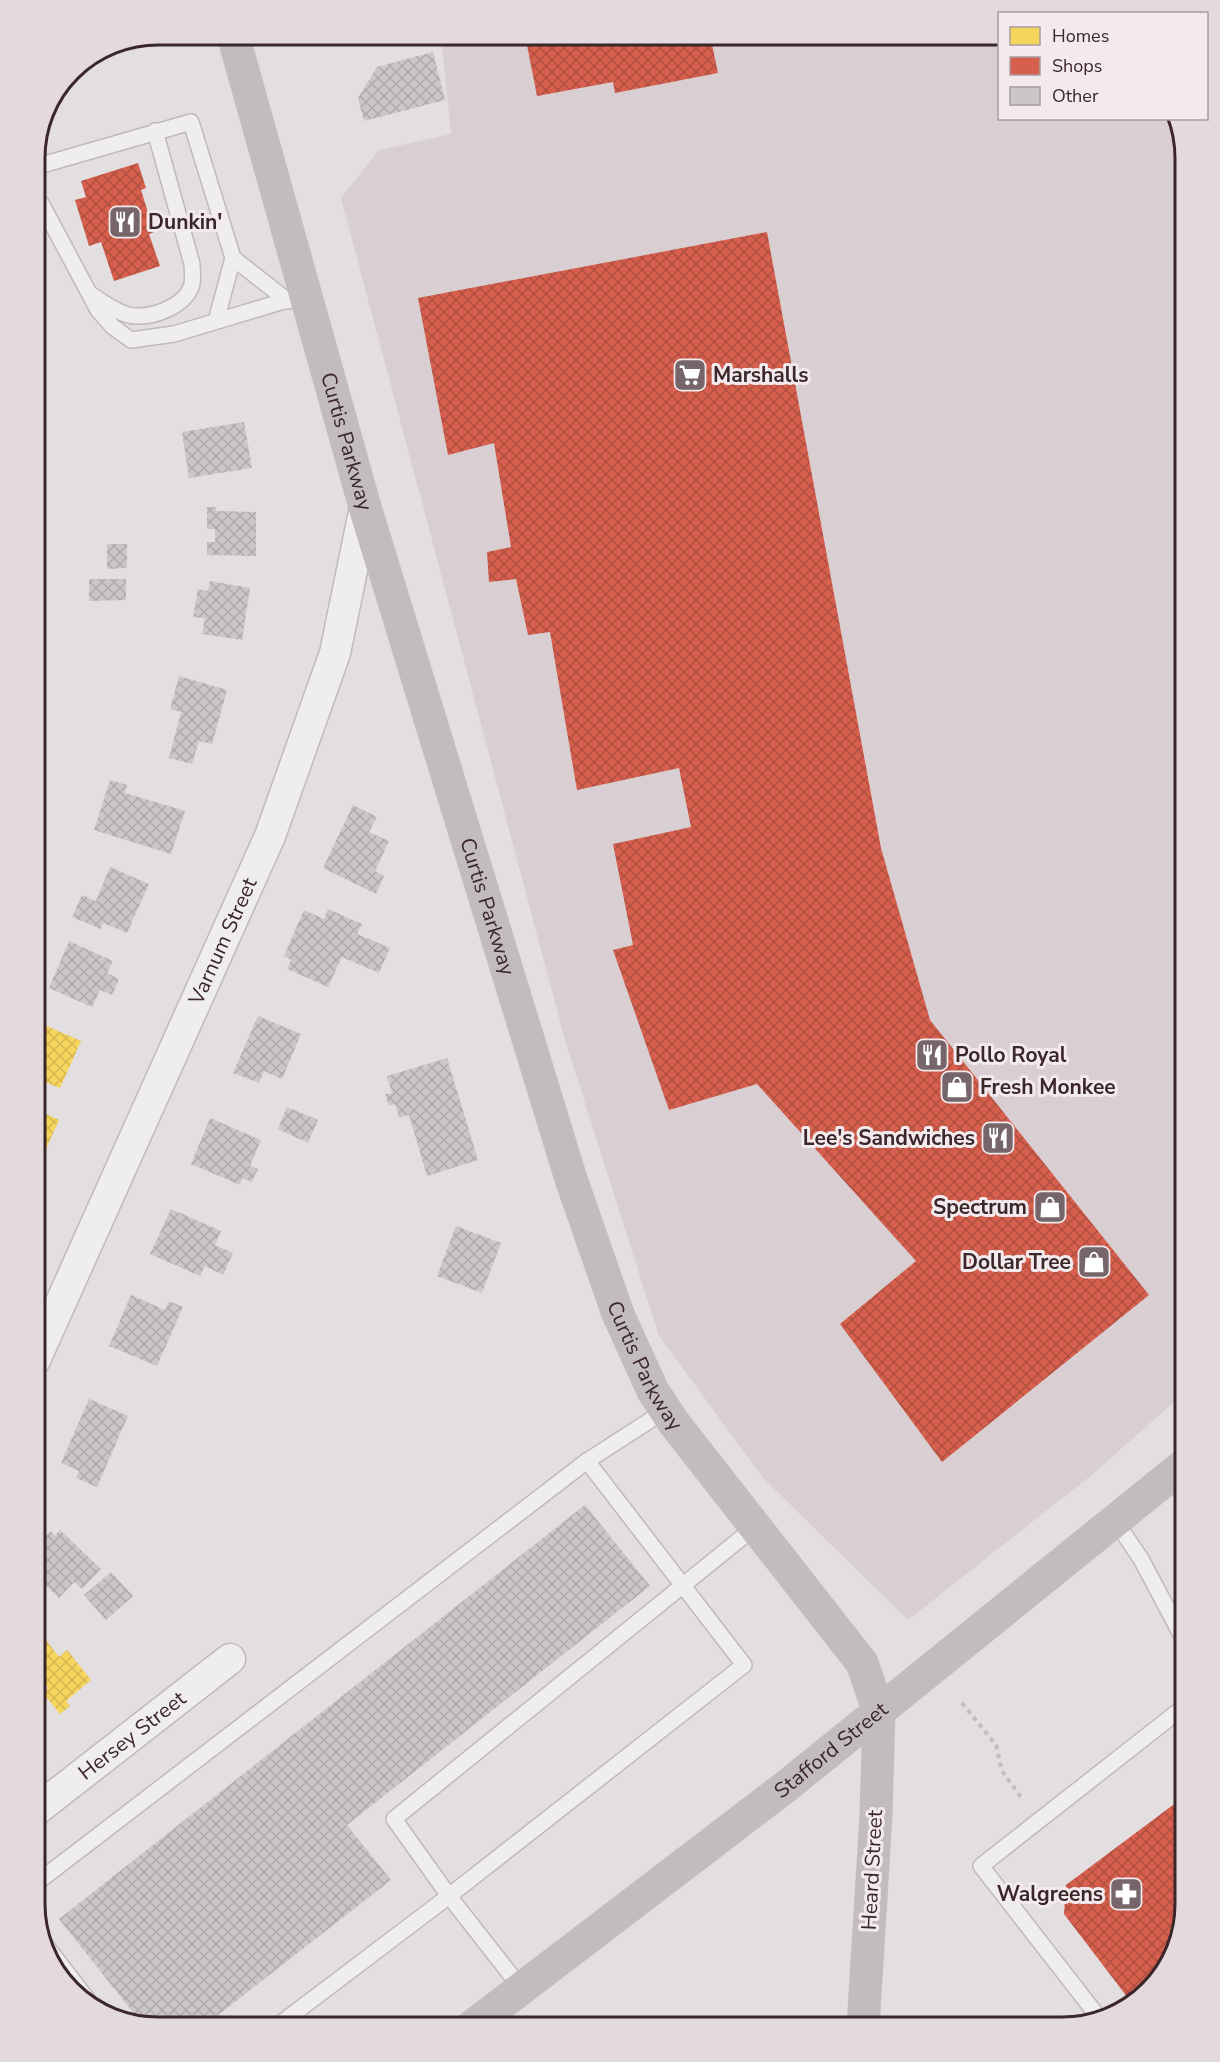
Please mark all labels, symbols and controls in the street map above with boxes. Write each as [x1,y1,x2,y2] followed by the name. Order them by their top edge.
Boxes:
[998,12,1208,120] legend
[1052,24,1109,48] text: Homes
[1052,54,1102,78] text: Shops
[1052,84,1099,108] text: Other
[107,204,143,240] restaurant icon: Dunkin'
[148,208,222,236] place label: Dunkin'
[672,357,708,393] supermarket icon: Marshalls
[713,361,808,389] place label: Marshalls
[314,369,379,514] street label: Curtis Parkway
[453,834,522,979] street label: Curtis Parkway
[182,873,264,1010] street label: Varnum Street
[914,1037,950,1073] restaurant icon: Pollo Royal
[955,1041,1067,1069] place label: Pollo Royal
[939,1069,975,1105] shop icon: Fresh Monkee
[980,1073,1116,1101] place label: Fresh Monkee
[980,1120,1016,1156] restaurant icon: Lee's Sandwiches
[803,1124,975,1152] place label: Lee's Sandwiches
[1032,1189,1068,1225] shop icon: Spectrum
[933,1193,1027,1221] place label: Spectrum
[1076,1244,1112,1280] shop icon: Dollar Tree
[962,1248,1071,1276] place label: Dollar Tree
[600,1297,689,1437] street label: Curtis Parkway
[72,1684,192,1786] street label: Hersey Street
[768,1695,894,1805] street label: Stafford Street
[855,1808,889,1931] street label: Heard Street
[1108,1876,1144,1912] pharmacy icon: Walgreens
[997,1880,1103,1908] place label: Walgreens

